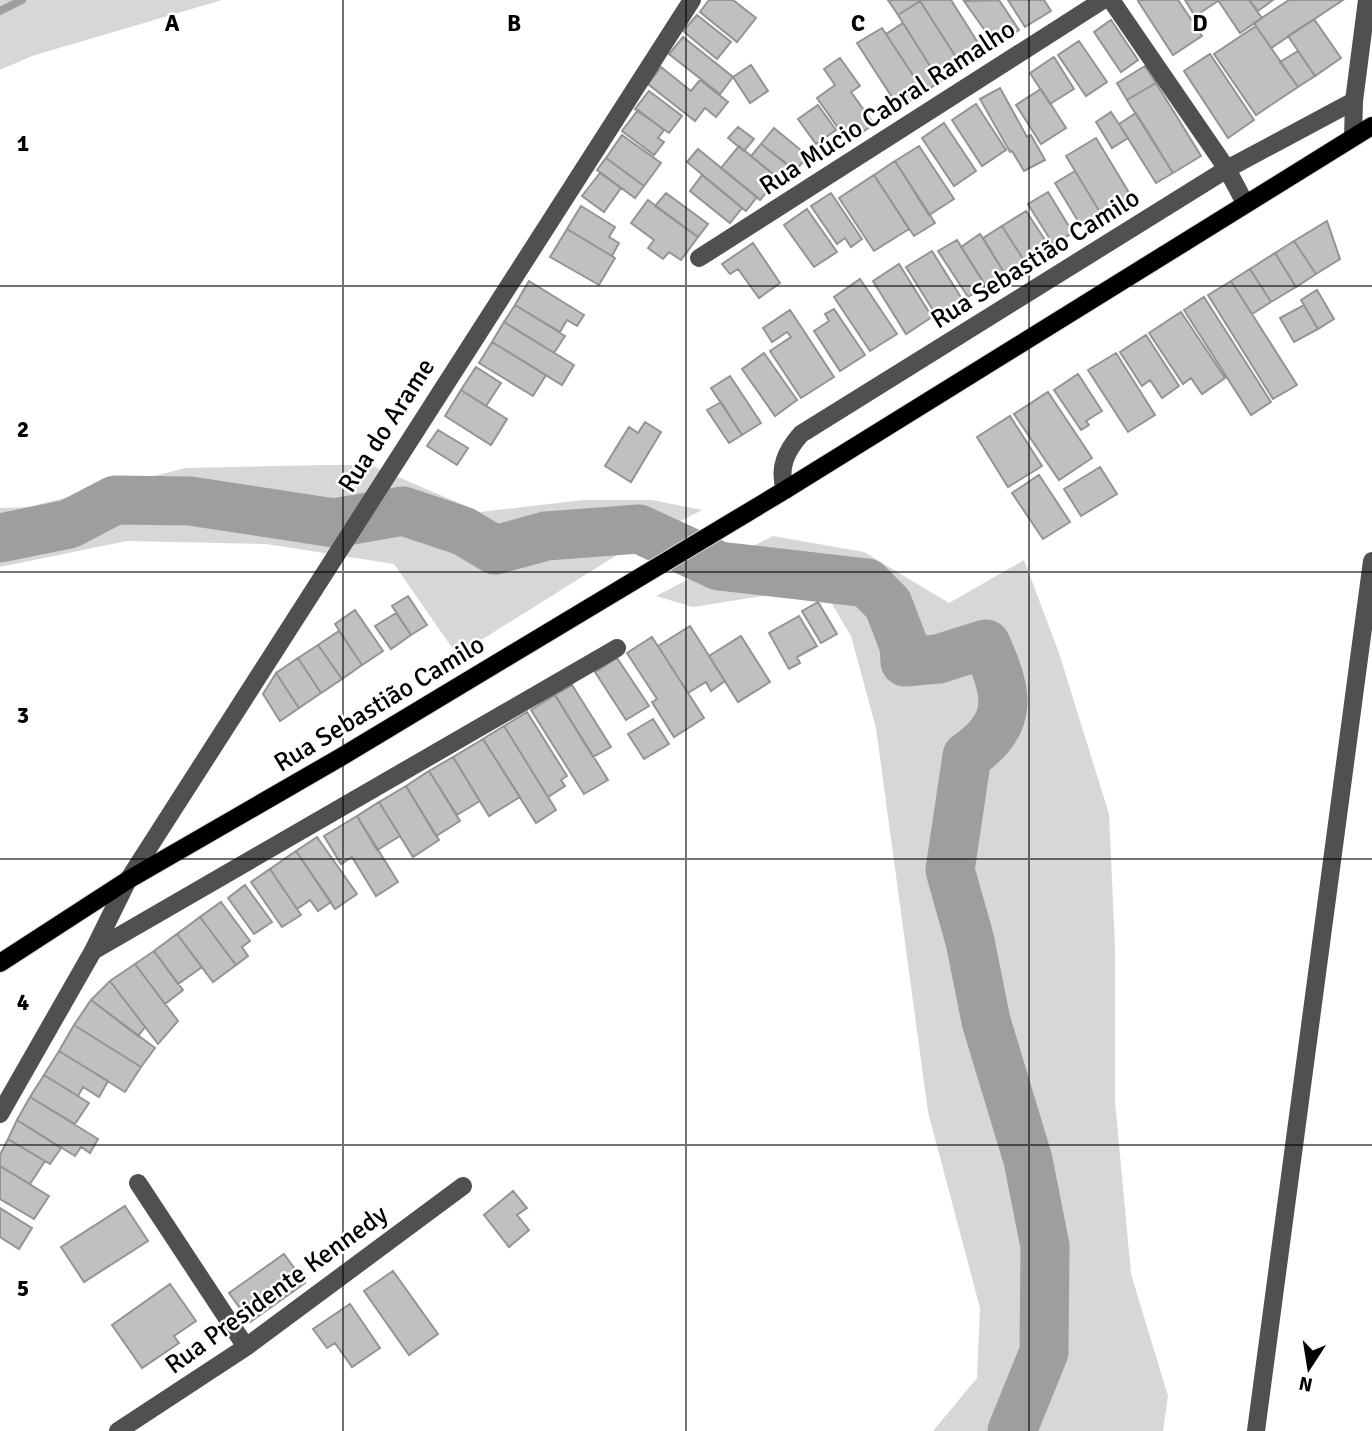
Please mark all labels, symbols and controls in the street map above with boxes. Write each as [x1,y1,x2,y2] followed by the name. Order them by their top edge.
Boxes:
[165,9,180,38] text: A
[507,9,521,38] text: B
[1192,9,1208,38] text: D
[753,13,1021,201] street label: Rua Múcio Cabral Ramalho
[17,129,29,158] text: 1
[925,182,1146,336] street label: Rua Sebastião Camilo
[332,353,442,499] street label: Rua do Arame
[17,415,29,444] text: 2
[268,628,491,779] street label: Rua Sebastião Camilo
[17,701,29,730] text: 3
[17,988,29,1017] text: 4
[159,1198,394,1381] street label: Rua Presidente Kennedy
[17,1274,29,1303] text: 5
[1274,1333,1344,1403] north arrow
[1297,1371,1315,1397] text: N

